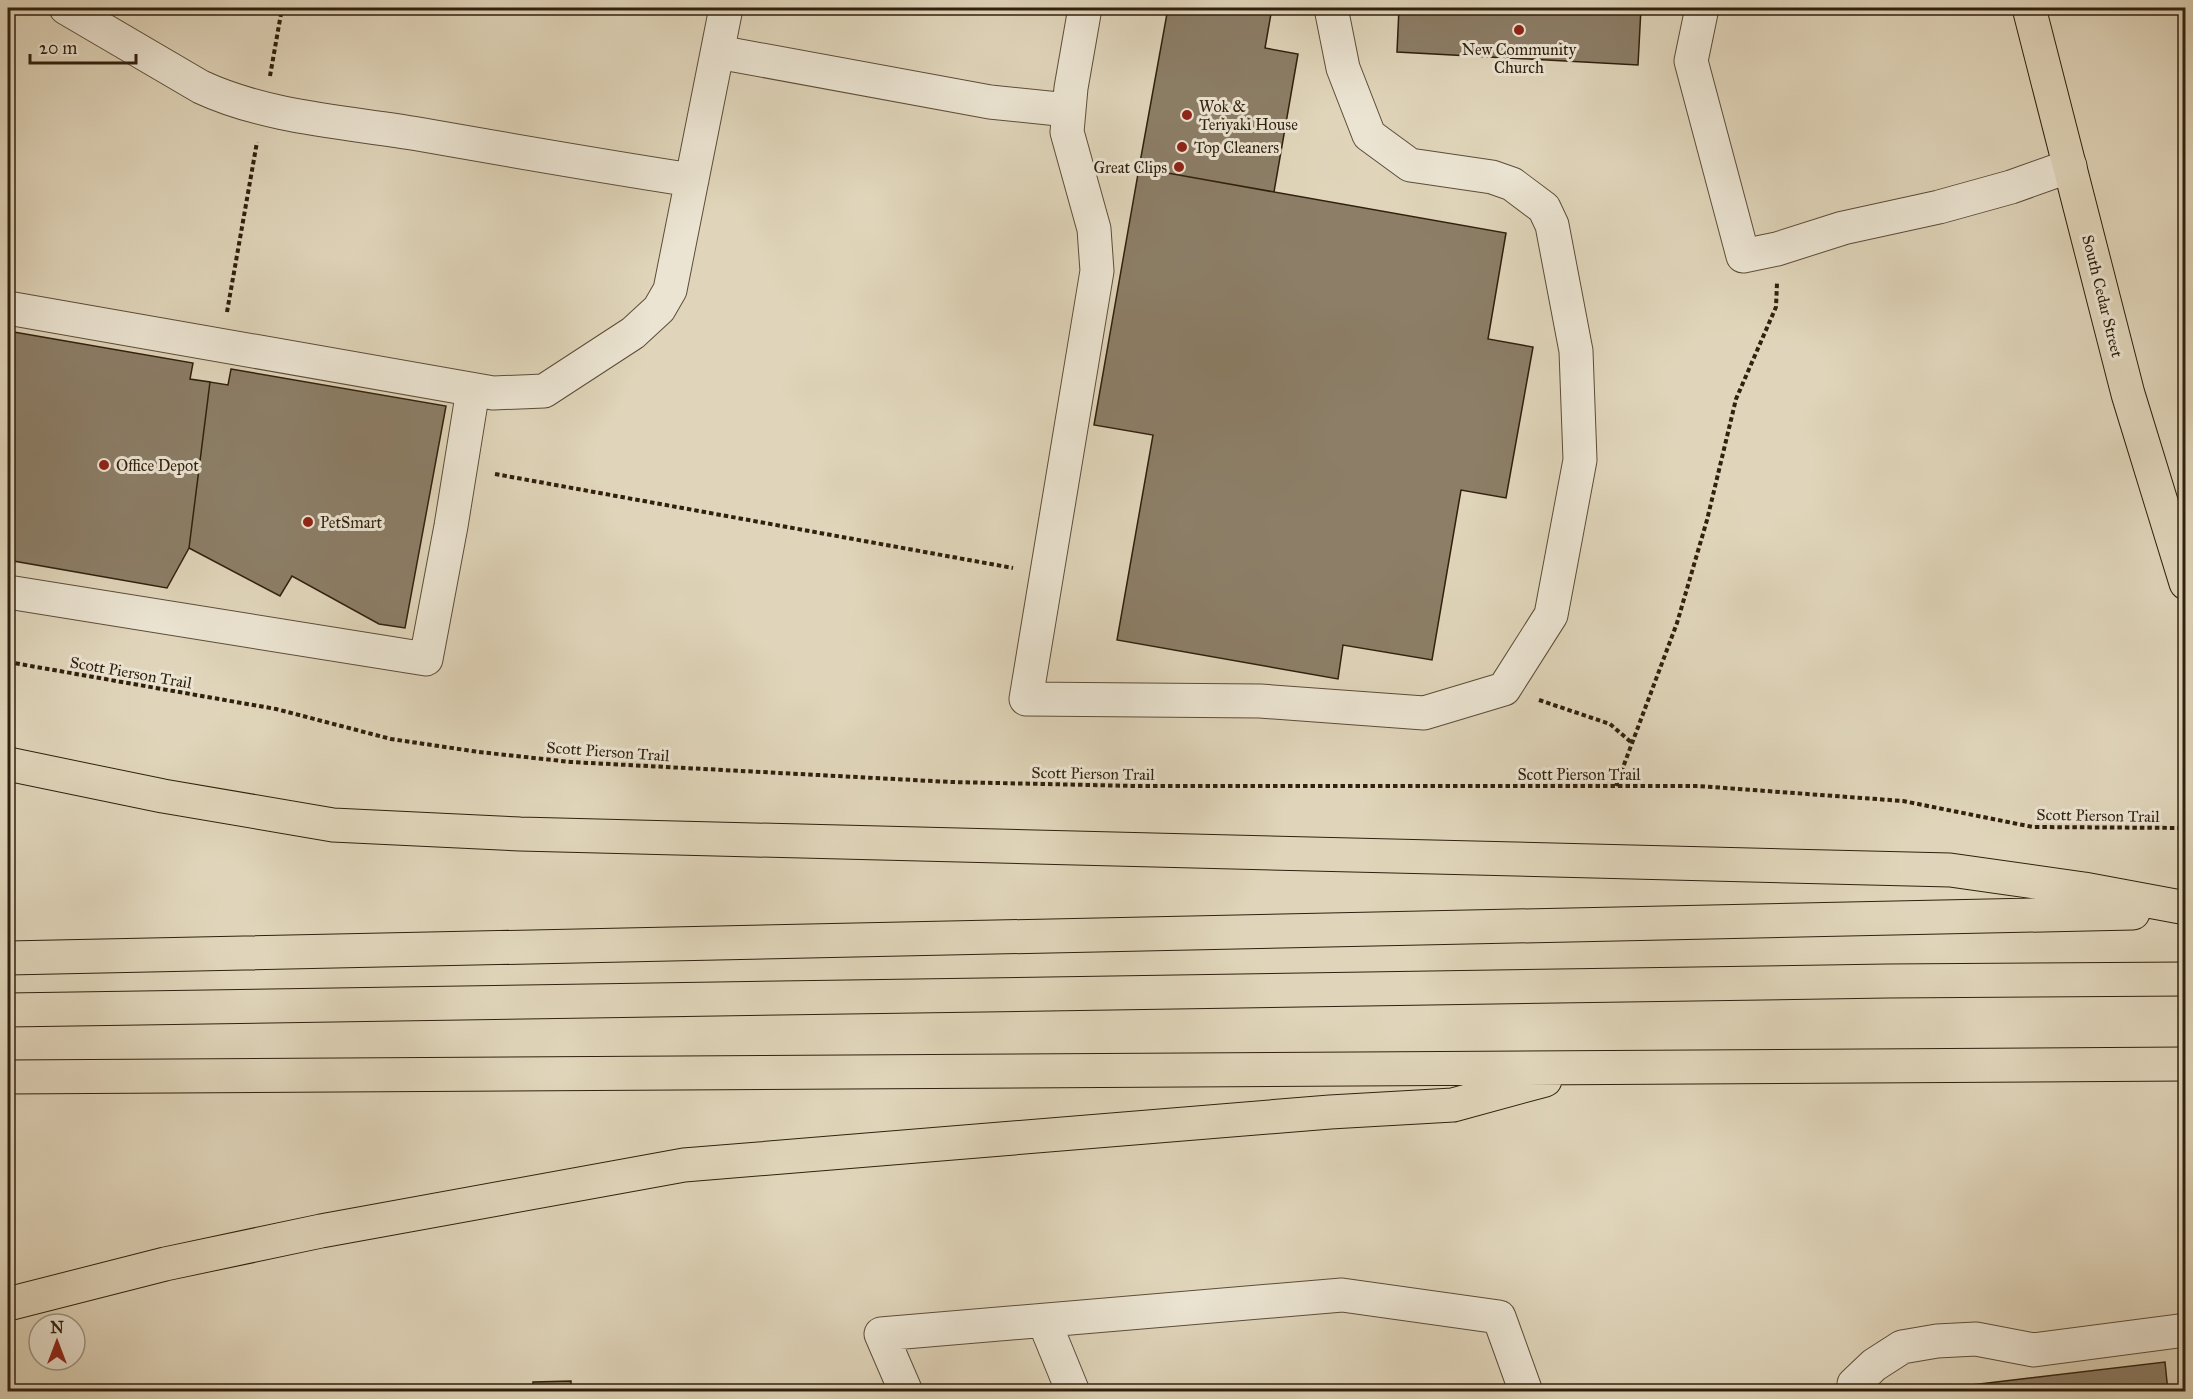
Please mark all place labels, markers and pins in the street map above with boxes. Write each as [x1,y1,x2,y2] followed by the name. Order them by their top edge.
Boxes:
[1512,23,1526,37] marker: New Community Church
[1462,40,1577,77] place label: New Community Church
[1199,97,1298,134] place label: Wok & Teriyaki House
[1180,108,1194,122] marker: Wok & Teriyaki House
[1194,138,1279,157] place label: Top Cleaners
[1175,140,1189,154] marker: Top Cleaners
[1093,158,1167,177] place label: Great Clips
[1172,160,1186,174] marker: Great Clips
[116,456,199,475] place label: Office Depot
[97,458,111,472] marker: Office Depot
[320,513,383,532] place label: PetSmart
[301,515,315,529] marker: PetSmart

